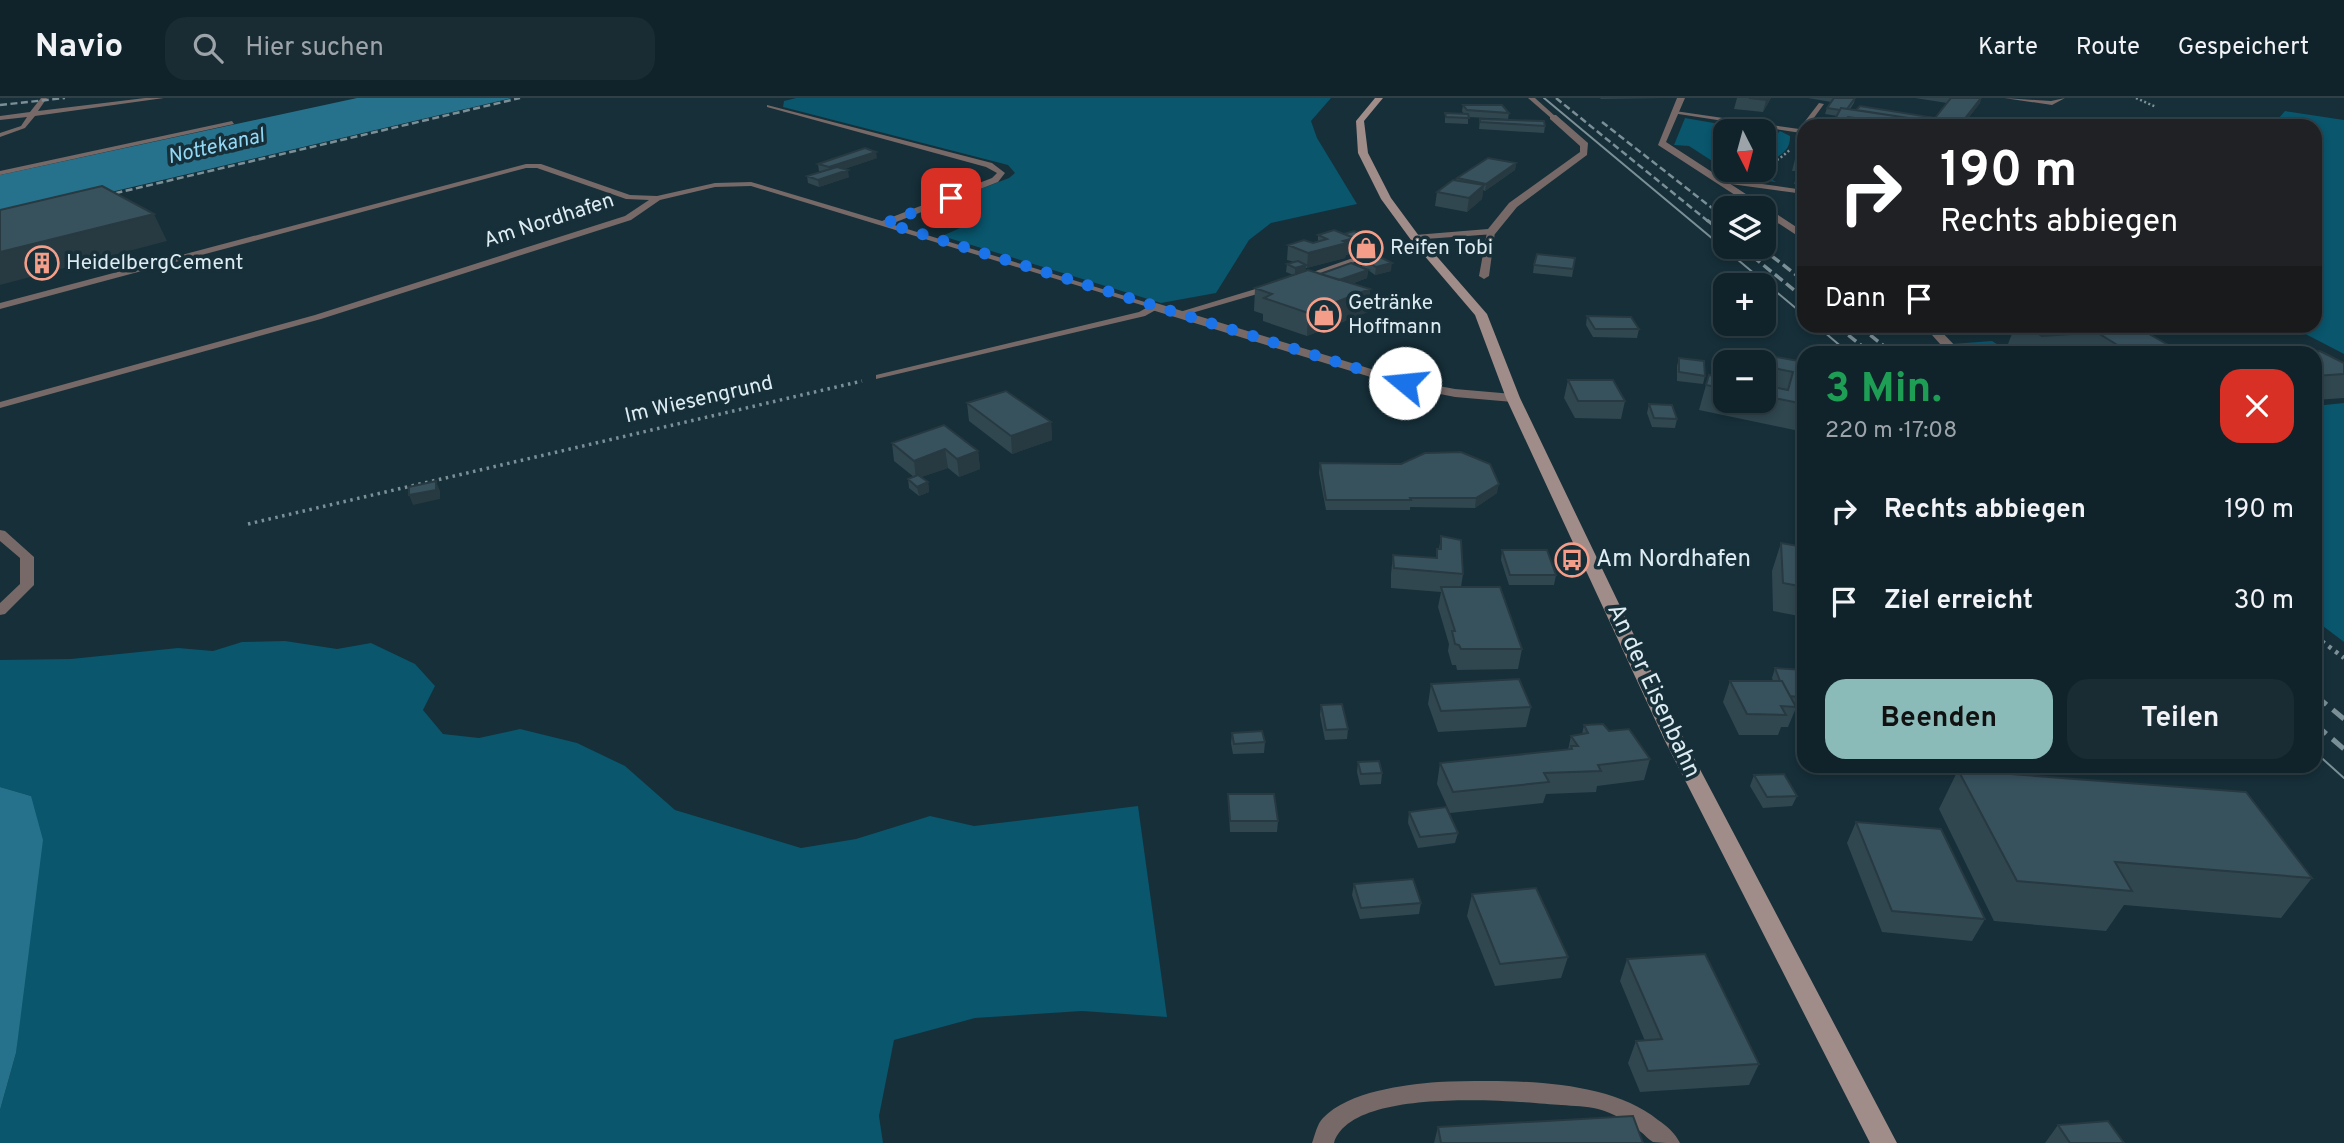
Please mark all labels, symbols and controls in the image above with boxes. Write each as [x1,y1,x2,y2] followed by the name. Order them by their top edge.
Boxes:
[165,17,655,80] search box
[35,27,123,69] text: Navio
[189,29,227,67] icon: search
[245,32,384,65] text: Hier suchen
[1978,33,2038,63] text: Karte
[2076,33,2140,63] text: Route
[2178,33,2309,63] text: Gespeichert
[1713,119,1776,182] north arrow
[1713,119,1776,413] map controls
[165,122,269,171] water label: Nottekanal
[1940,142,2077,204] text: 190 m
[1825,147,1916,238] icon: right
[921,168,981,228] pin
[932,179,970,217] icon: arrive
[480,187,618,255] street label: Am Nordhafen
[1713,196,1776,259] button: layers
[1940,203,2178,243] text: Rechts abbiegen
[1347,229,1385,267] shop icon: Reifen Tobi
[1390,235,1493,262] place label: Reifen Tobi
[23,244,61,282] building icon: HeidelbergCement
[66,250,243,277] place label: HeidelbergCement
[1713,273,1776,336] button: +
[1900,280,1938,318] icon: arrive
[1825,283,1886,316] text: Dann
[1348,290,1442,341] place label: Getränke Hoffmann
[1305,296,1343,334] shop icon: Getränke Hoffmann
[1368,346,1442,420] position arrow
[1713,350,1776,413] button: −
[1825,364,1942,417] text: 3 Min.
[2220,369,2294,443] button: close
[622,370,776,430] street label: Im Wiesengrund
[1825,417,1957,446] text: 220 m · 17:08
[1825,492,1863,530] icon: right
[1884,494,2086,527] text: Rechts abbiegen
[2224,494,2294,527] text: 190 m
[1553,541,1591,579] bus stop icon: Am Nordhafen
[1596,545,1751,575] place label: Am Nordhafen
[1825,583,1863,621] icon: arrive
[1884,585,2033,618] text: Ziel erreicht
[2234,585,2294,618] text: 30 m
[1599,599,1707,783] street label: An der Eisenbahn
[1825,679,2053,759] button: Beenden
[2067,679,2294,759] button: Teilen

